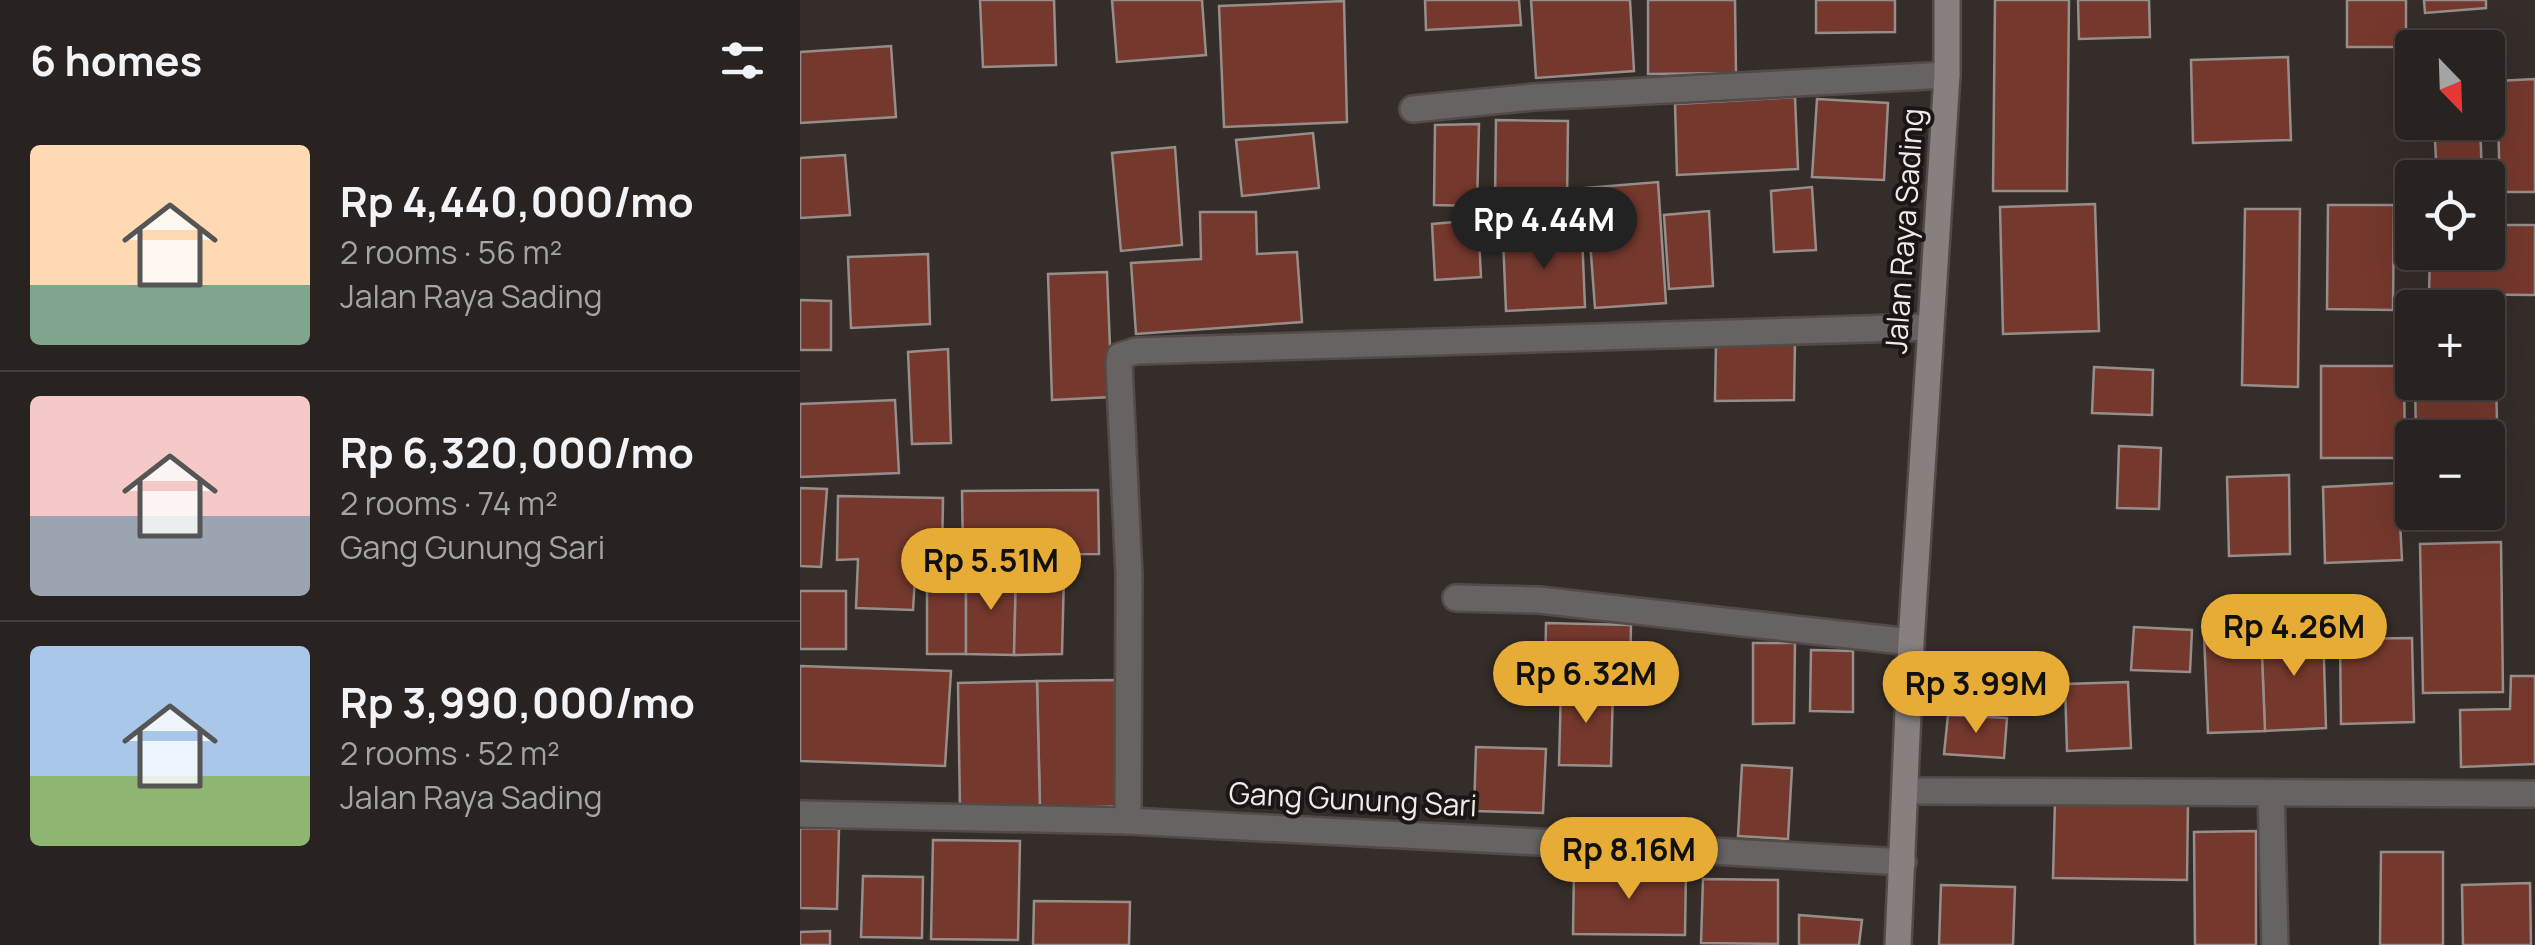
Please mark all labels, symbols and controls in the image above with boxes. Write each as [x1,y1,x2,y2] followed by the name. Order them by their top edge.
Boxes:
[2395,30,2505,140] north arrow
[2395,30,2505,530] map controls
[30,31,202,89] text: 6 homes
[715,33,770,88] icon: filters
[1874,107,1933,355] street label: Jalan Raya Sading
[2395,160,2505,270] button: locate
[340,172,694,230] text: Rp 4,440,000/mo
[110,185,230,305] icon: home
[1441,187,1647,272] pin: Rp 4.44M
[1473,197,1615,241] text: Rp 4.44M
[340,230,562,274] text: 2 rooms · 56 m²
[340,274,603,318] text: Jalan Raya Sading
[2395,290,2505,400] button: +
[2395,420,2505,530] button: −
[340,423,694,481] text: Rp 6,320,000/mo
[110,436,230,556] icon: home
[340,481,558,525] text: 2 rooms · 74 m²
[340,525,605,569] text: Gang Gunung Sari
[888,528,1094,613] pin: Rp 5.51M
[923,538,1059,582] text: Rp 5.51M
[2191,594,2397,679] pin: Rp 4.26M
[2223,604,2365,648] text: Rp 4.26M
[1483,641,1689,726] pin: Rp 6.32M
[1515,651,1657,695] text: Rp 6.32M
[1873,651,2079,736] pin: Rp 3.99M
[1905,661,2047,705] text: Rp 3.99M
[340,673,695,731] text: Rp 3,990,000/mo
[110,686,230,806] icon: home
[340,731,560,775] text: 2 rooms · 52 m²
[1228,772,1478,825] street label: Gang Gunung Sari
[340,775,603,819] text: Jalan Raya Sading
[1526,817,1732,902] pin: Rp 8.16M
[1562,827,1696,871] text: Rp 8.16M

